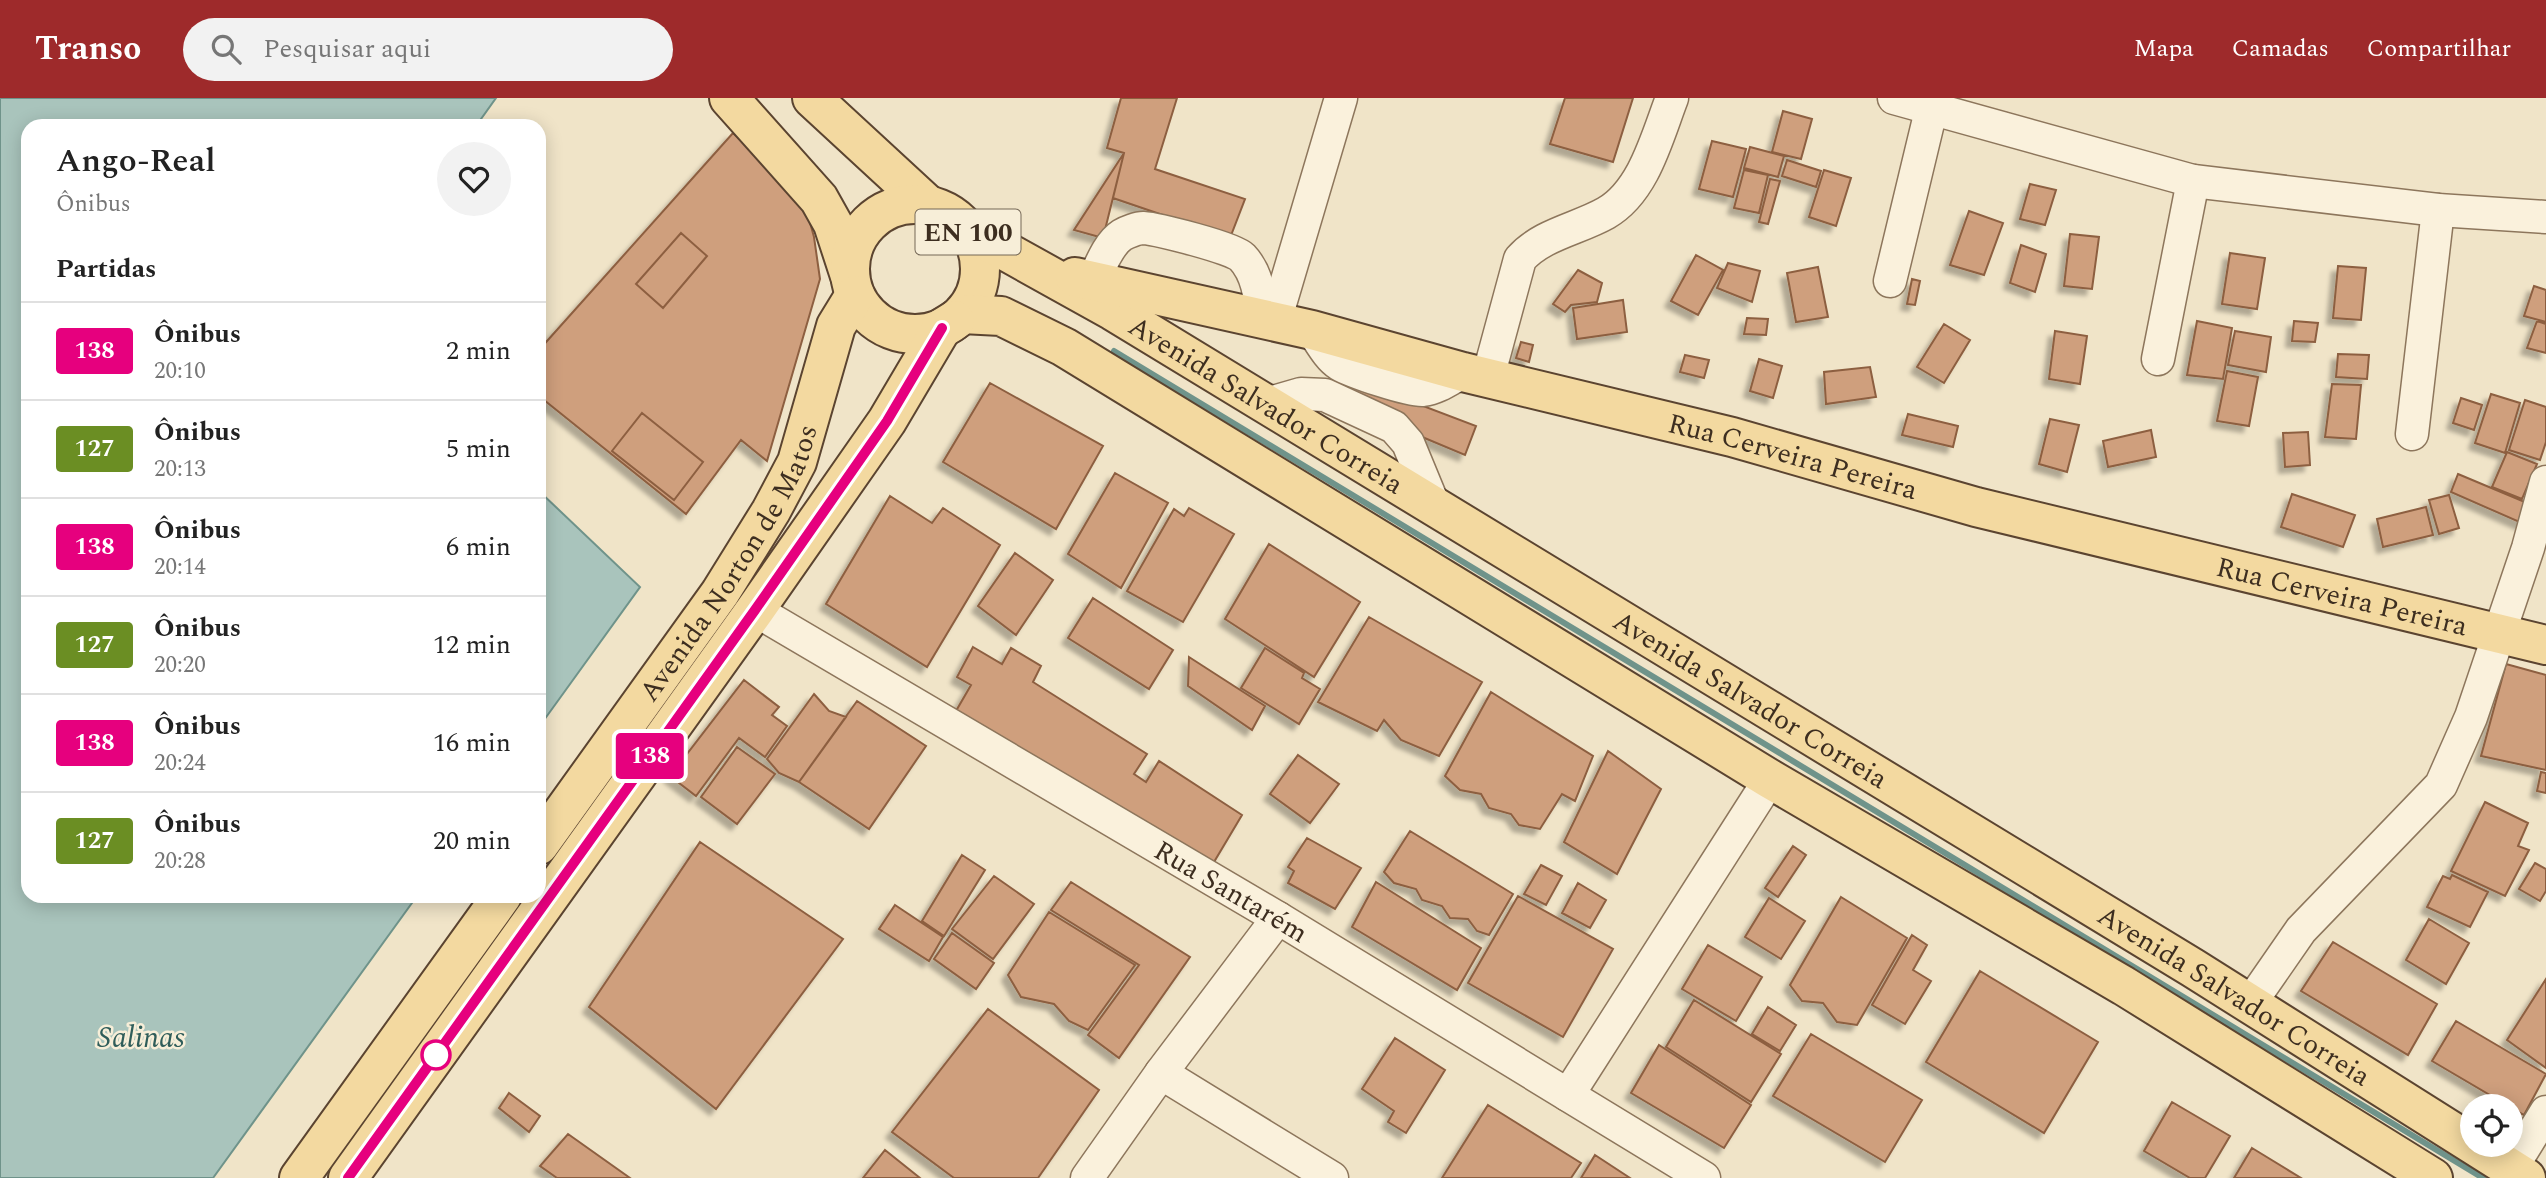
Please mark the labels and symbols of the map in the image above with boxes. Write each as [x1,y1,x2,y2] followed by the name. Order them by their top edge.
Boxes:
[916,209,1020,254] road number: EN 100
[1120,305,1412,506] street label: Avenida Salvador Correia
[1663,402,1923,512] street label: Rua Cerveira Pereira
[629,420,830,711] street label: Avenida Norton de Matos
[2212,546,2472,648] street label: Rua Cerveira Pereira
[1604,600,1896,801] street label: Avenida Salvador Correia
[610,733,690,779] line badge: 138
[1145,830,1316,955] street label: Rua Santarém
[2089,895,2379,1098] street label: Avenida Salvador Correia
[97,1015,185,1061] water label: Salinas
[421,1040,451,1070] unlabelled marker

